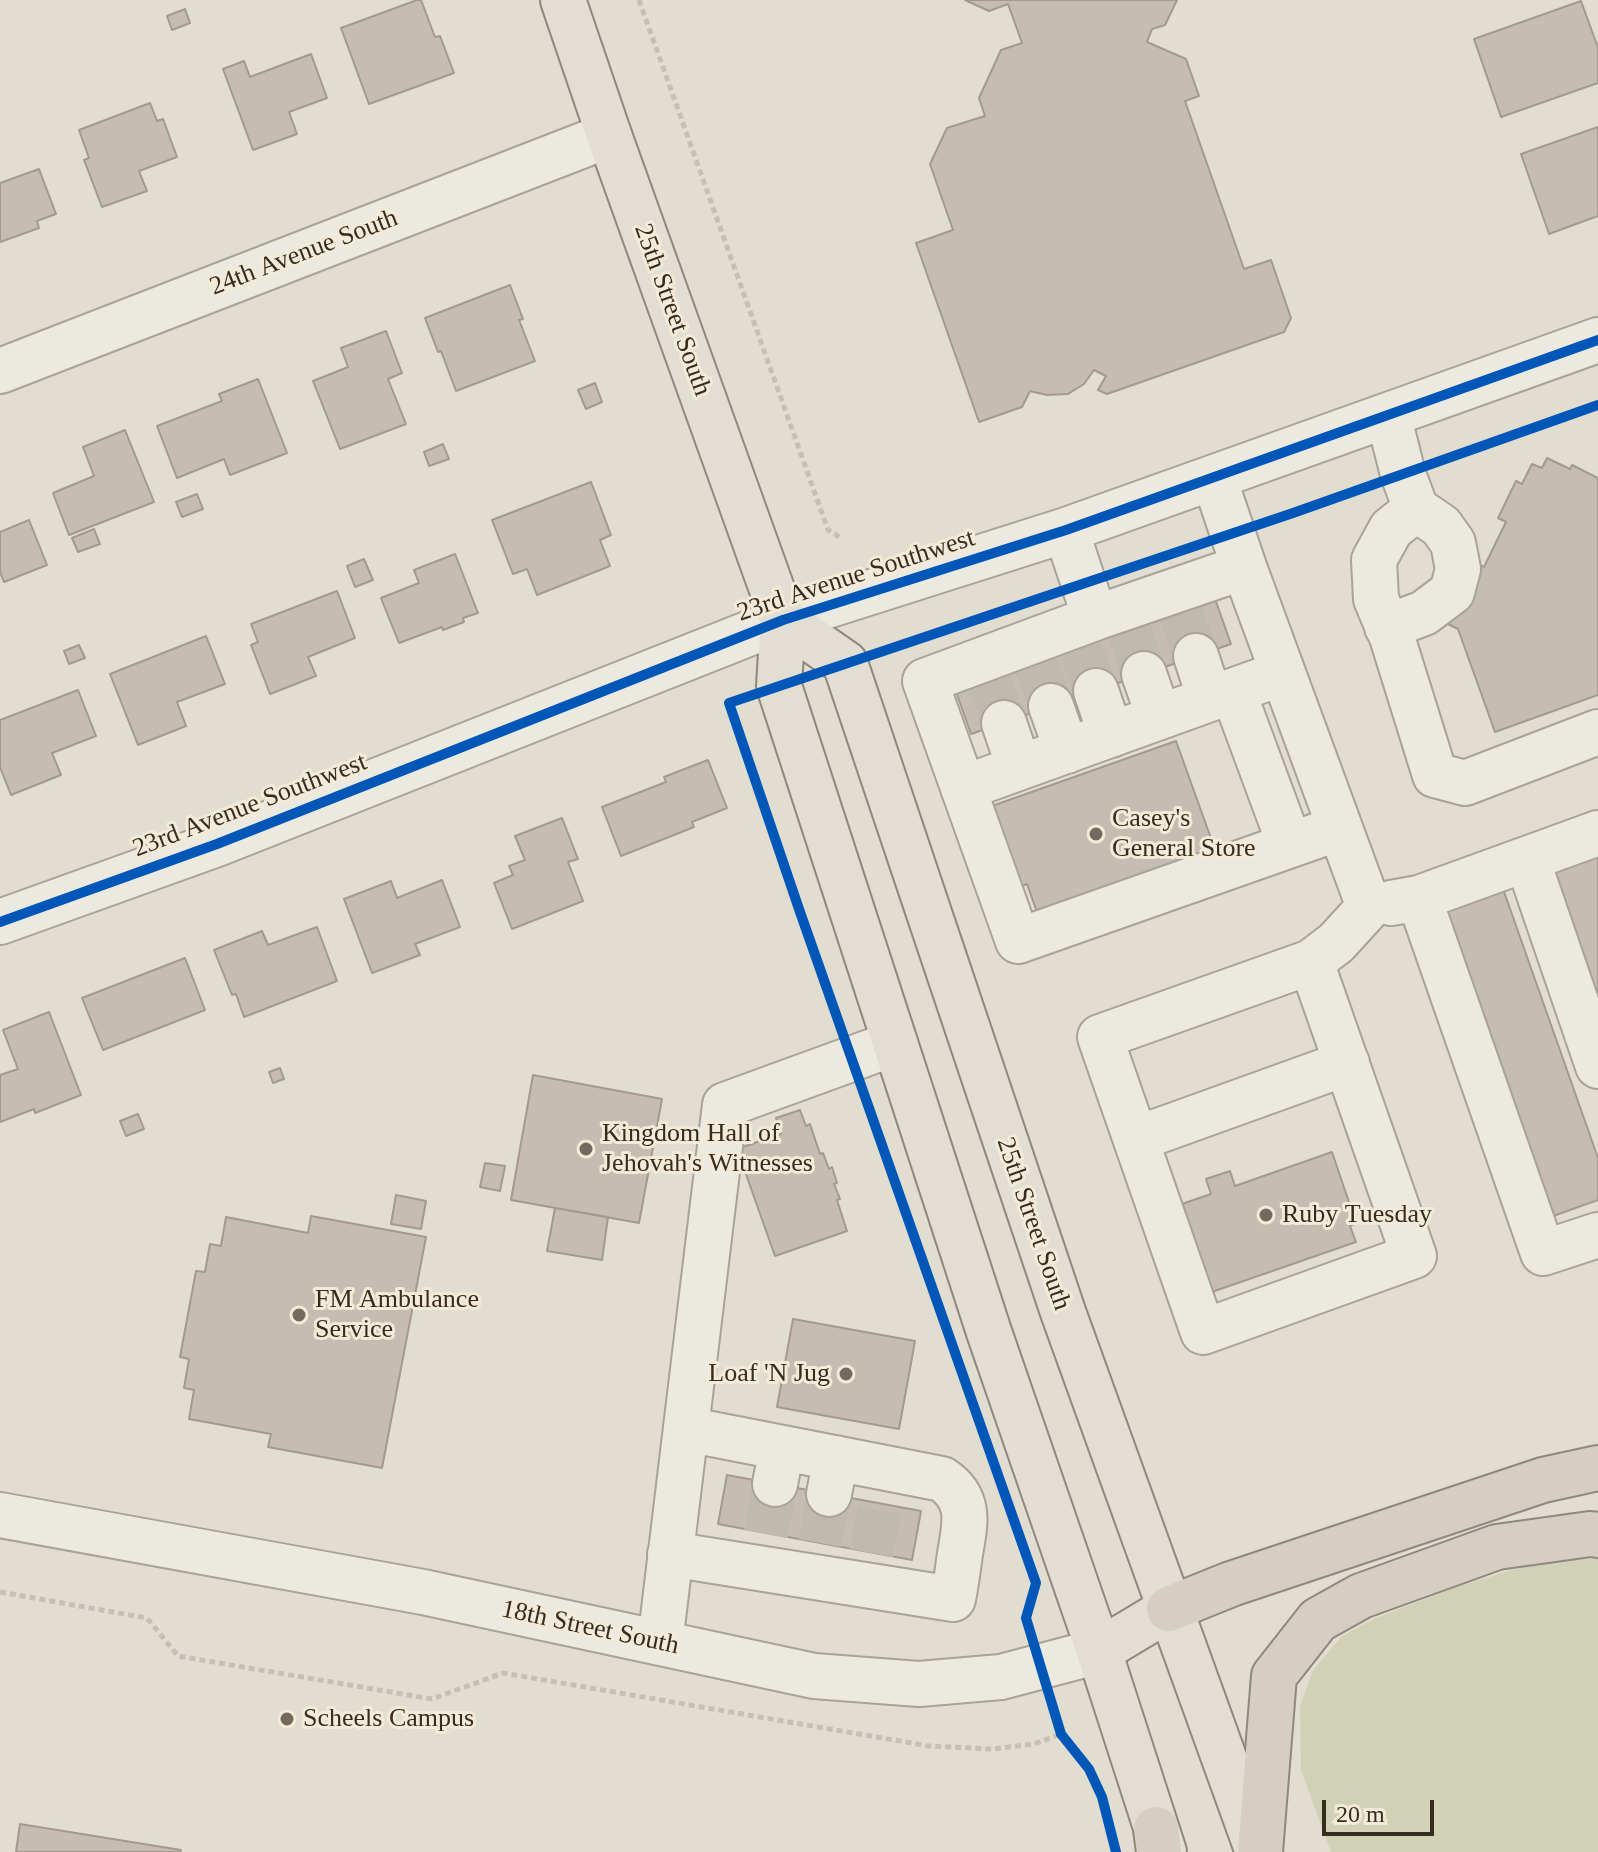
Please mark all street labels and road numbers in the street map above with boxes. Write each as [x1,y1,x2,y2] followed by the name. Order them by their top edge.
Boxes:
[206,203,402,303] street label: 24th Avenue South
[626,220,718,400] street label: 25th Street South
[733,523,979,629] street label: 23rd Avenue Southwest
[129,747,371,865] street label: 23rd Avenue Southwest
[989,1134,1077,1314] street label: 25th Street South
[498,1594,682,1662] street label: 18th Street South

